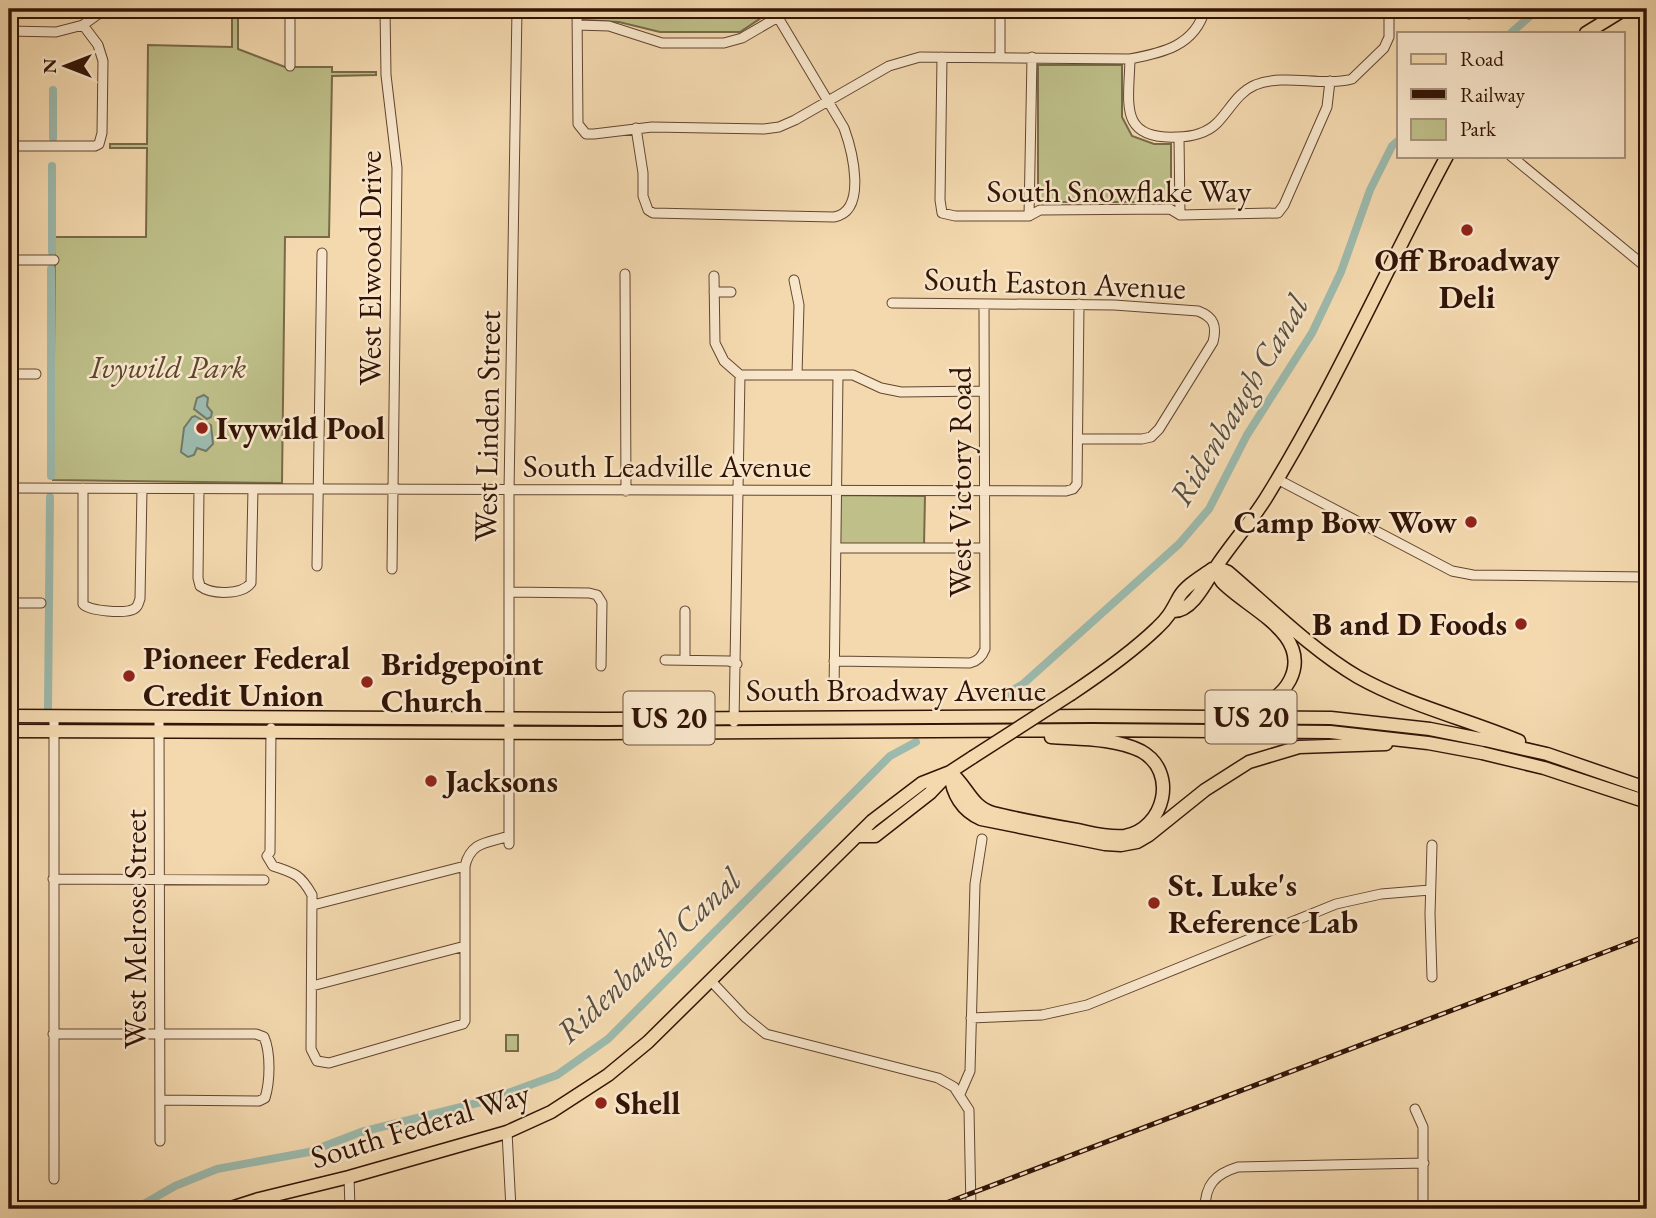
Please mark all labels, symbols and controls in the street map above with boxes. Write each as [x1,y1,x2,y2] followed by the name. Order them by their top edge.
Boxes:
[32,32,102,102] north arrow
[1397,32,1624,158] legend
[1460,45,1504,72] text: Road
[37,58,62,74] text: N
[1460,81,1526,108] text: Railway
[1460,115,1497,142] text: Park
[349,151,391,385] street label: West Elwood Drive
[987,170,1252,212] street label: South Snowflake Way
[1459,222,1475,238] marker: Off Broadway Deli
[1374,239,1560,318] place label: Off Broadway Deli
[923,257,1187,309] street label: South Easton Avenue
[1159,286,1319,513] water label: Ridenbaugh Canal
[464,310,510,542] street label: West Linden Street
[89,346,247,388] park label: Ivywild Park
[939,366,981,598] street label: West Victory Road
[216,407,385,449] place label: Ivywild Pool
[194,420,210,436] marker: Ivywild Pool
[523,445,811,487] street label: South Leadville Avenue
[1234,501,1457,543] place label: Camp Bow Wow
[1463,514,1479,530] marker: Camp Bow Wow
[1312,603,1507,645] place label: B and D Foods
[1513,616,1529,632] marker: B and D Foods
[143,637,350,716] place label: Pioneer Federal Credit Union
[381,643,543,722] place label: Bridgepoint Church
[121,668,137,684] marker: Pioneer Federal Credit Union
[746,669,1046,711] street label: South Broadway Avenue
[359,674,375,690] marker: Bridgepoint Church
[1206,690,1296,744] road number: US 20
[624,692,714,744] road number: US 20
[442,760,558,802] place label: Jacksons
[423,773,439,789] marker: Jacksons
[114,809,156,1049] street label: West Melrose Street
[547,857,751,1052] water label: Ridenbaugh Canal
[1168,864,1358,943] place label: St. Luke's Reference Lab
[1146,895,1162,911] marker: St. Luke's Reference Lab
[305,1071,536,1178] street label: South Federal Way
[615,1082,680,1124] place label: Shell
[593,1095,609,1111] marker: Shell

